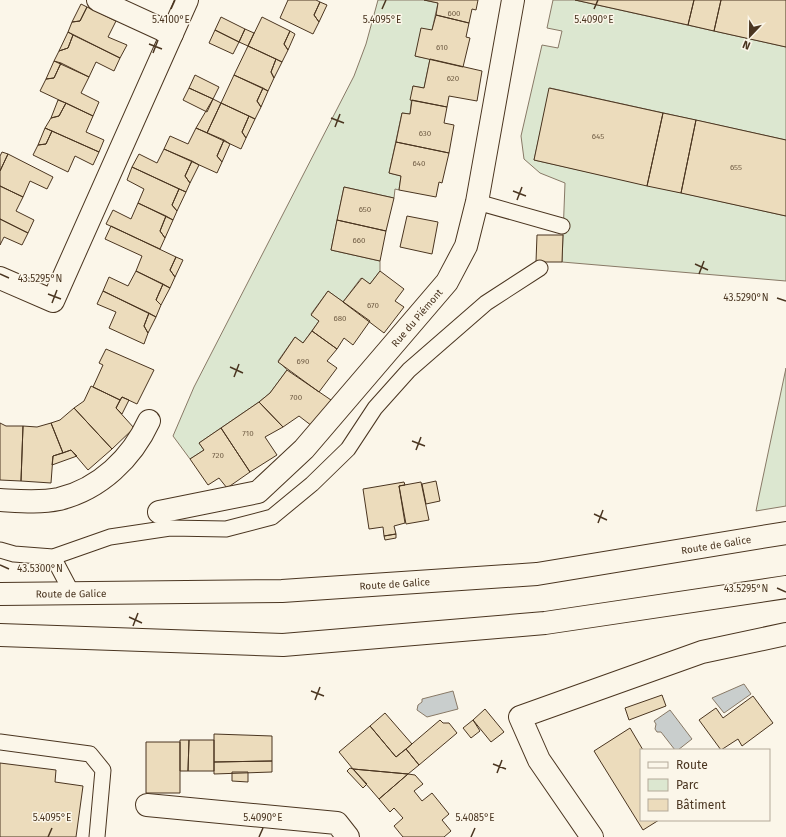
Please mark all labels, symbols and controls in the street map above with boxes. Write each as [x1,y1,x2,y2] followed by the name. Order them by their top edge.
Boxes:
[447,9,461,18] house number: 600
[152,14,190,26] text: 5.4100°E
[363,14,401,26] text: 5.4095°E
[574,14,614,26] text: 5.4090°E
[730,16,770,56] north arrow
[741,37,752,52] text: N
[436,43,448,52] house number: 610
[447,74,460,83] house number: 620
[419,129,432,138] house number: 630
[592,132,604,141] house number: 645
[413,159,426,168] house number: 640
[730,163,742,172] house number: 655
[359,205,372,214] house number: 650
[353,236,366,245] house number: 660
[18,273,62,285] text: 43.5295°N
[389,287,446,350] street label: Rue du Piémont
[723,292,769,304] text: 43.5290°N
[367,301,380,310] house number: 670
[333,314,347,323] house number: 680
[297,357,310,366] house number: 690
[290,393,303,402] house number: 700
[242,429,254,438] house number: 710
[212,451,224,460] house number: 720
[680,534,752,557] street label: Route de Galice
[17,563,63,575] text: 43.5300°N
[359,576,430,593] street label: Route de Galice
[724,583,768,595] text: 43.5295°N
[36,588,106,601] street label: Route de Galice
[640,749,770,821] legend
[676,758,708,772] text: Route
[676,778,699,792] text: Parc
[676,798,726,812] text: Bâtiment
[33,812,71,824] text: 5.4095°E
[243,812,283,824] text: 5.4090°E
[456,812,494,824] text: 5.4085°E

